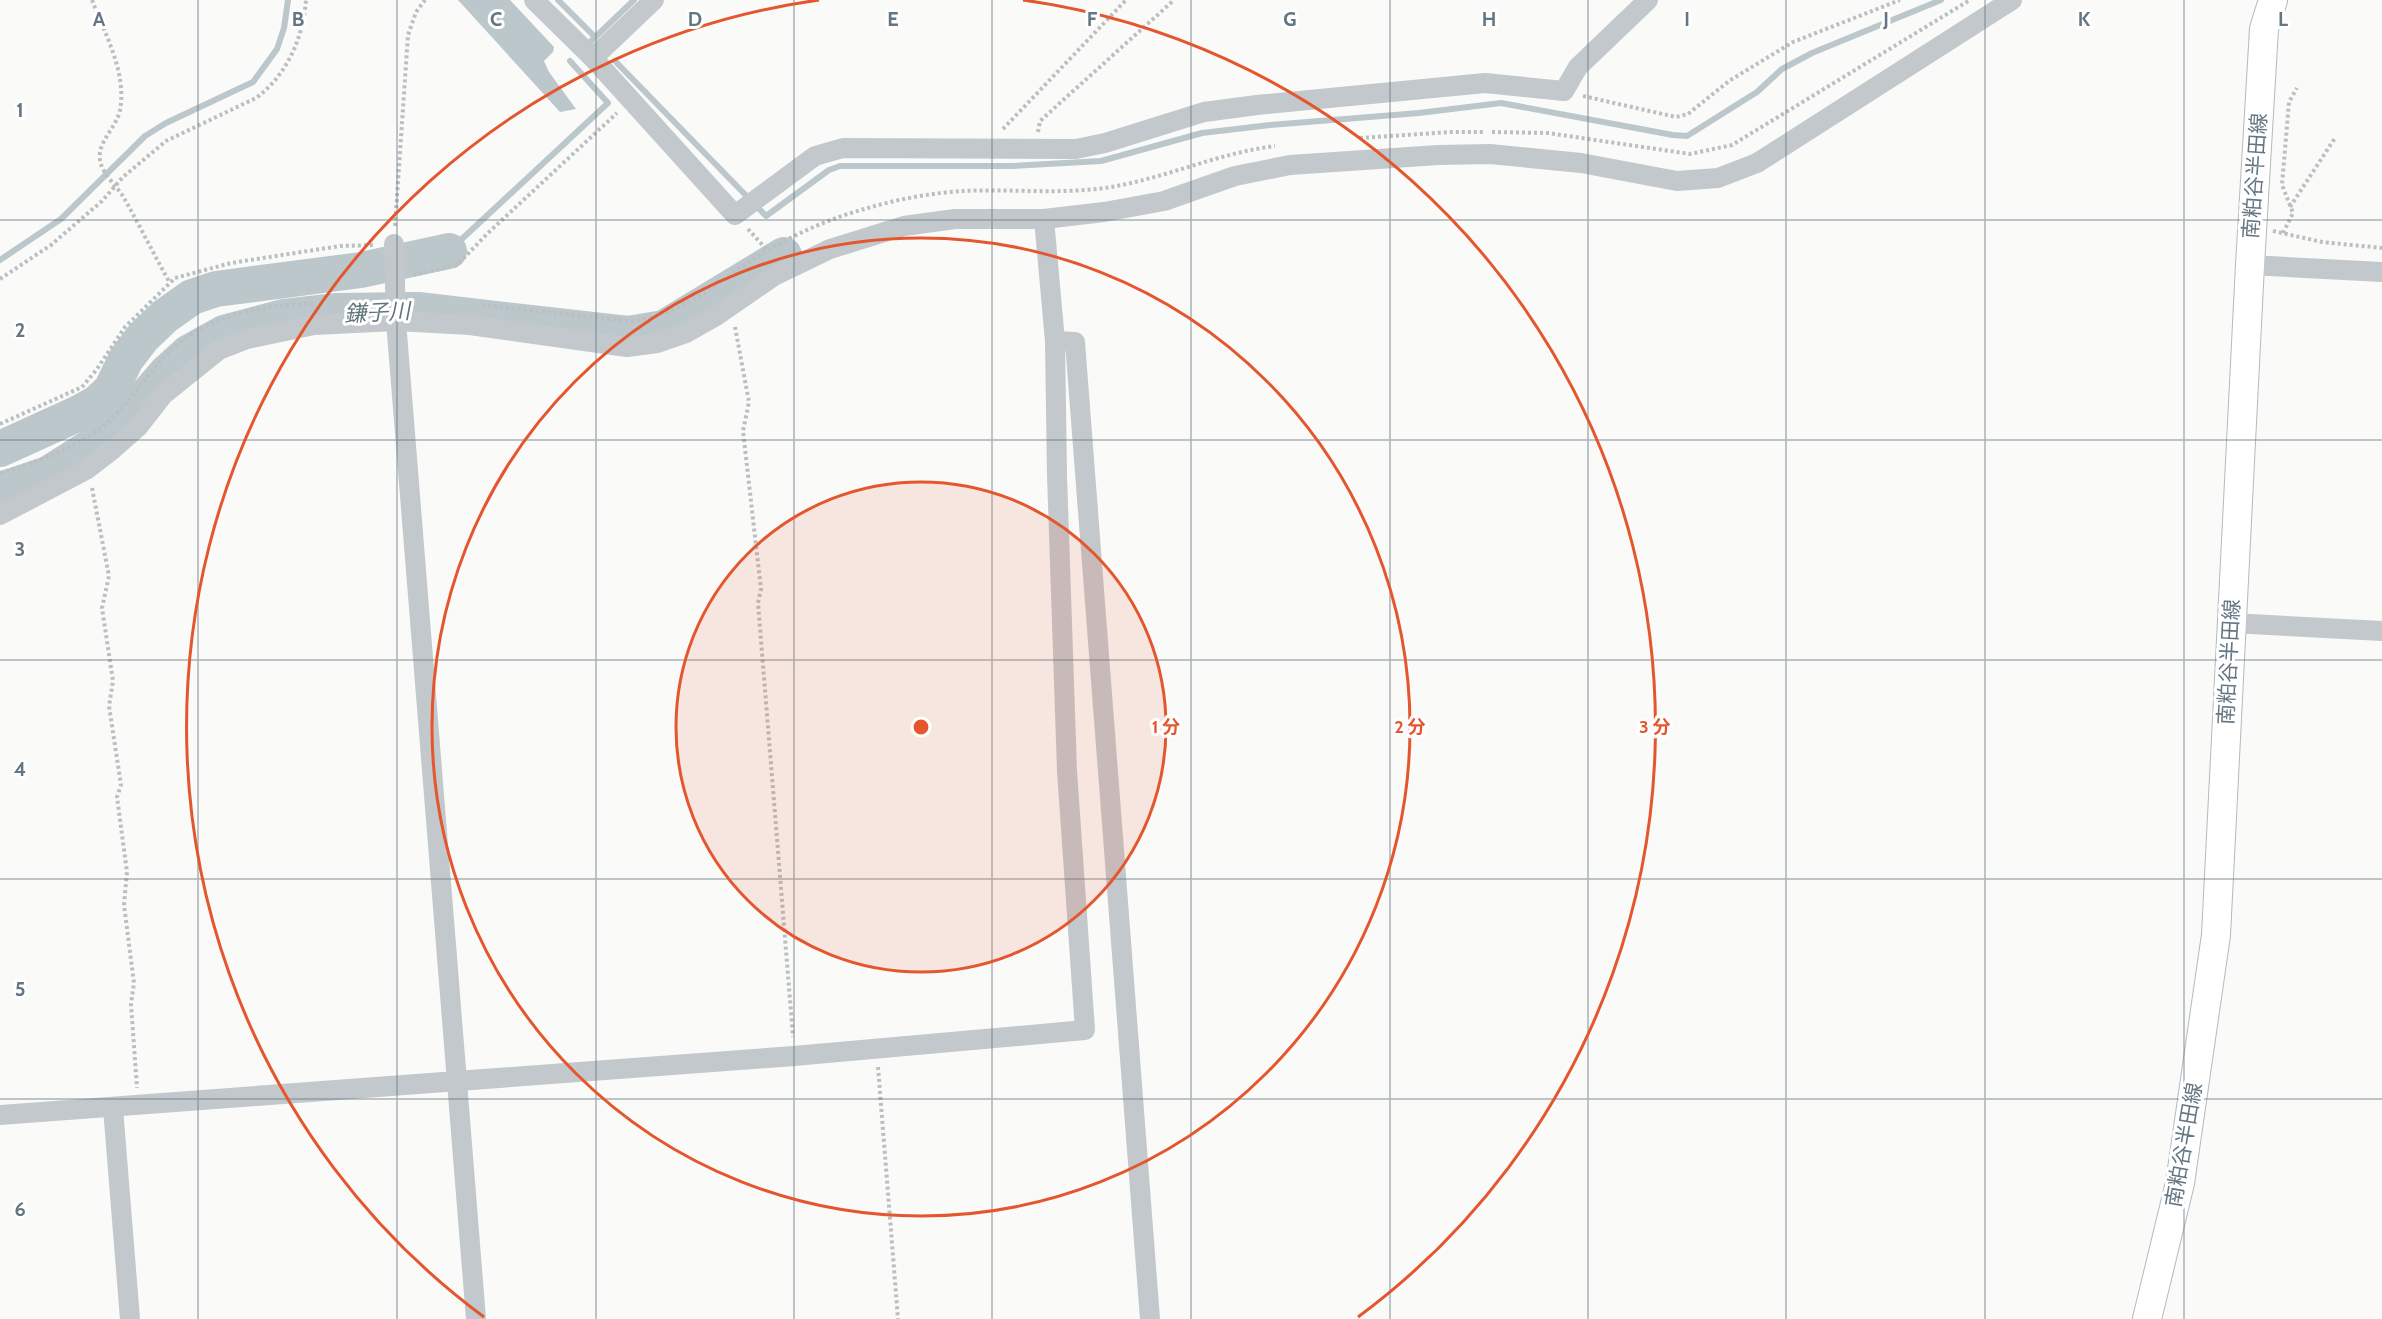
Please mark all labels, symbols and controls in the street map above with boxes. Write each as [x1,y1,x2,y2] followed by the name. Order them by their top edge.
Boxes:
[93,7,106,31] text: A
[292,7,304,31] text: B
[490,7,502,31] text: C
[688,7,702,31] text: D
[887,7,899,31] text: E
[1087,7,1098,31] text: F
[1283,7,1297,31] text: G
[1482,7,1496,31] text: H
[1684,7,1690,31] text: I
[1882,7,1889,31] text: J
[2078,7,2091,31] text: K
[2278,7,2288,31] text: L
[16,98,24,122] text: 1
[2238,112,2271,240] street label: 南粕谷半田線
[343,297,413,328] water label: 鎌子川
[15,318,25,342] text: 2
[15,537,25,561] text: 3
[2213,598,2244,726] street label: 南粕谷半田線
[1152,716,1180,738] text: 1 分
[1394,716,1426,738] text: 2 分
[1639,716,1671,738] text: 3 分
[911,717,931,737] centre of rings
[14,757,26,781] text: 4
[15,977,25,1001] text: 5
[2160,1081,2207,1209] street label: 南粕谷半田線
[14,1197,26,1221] text: 6

